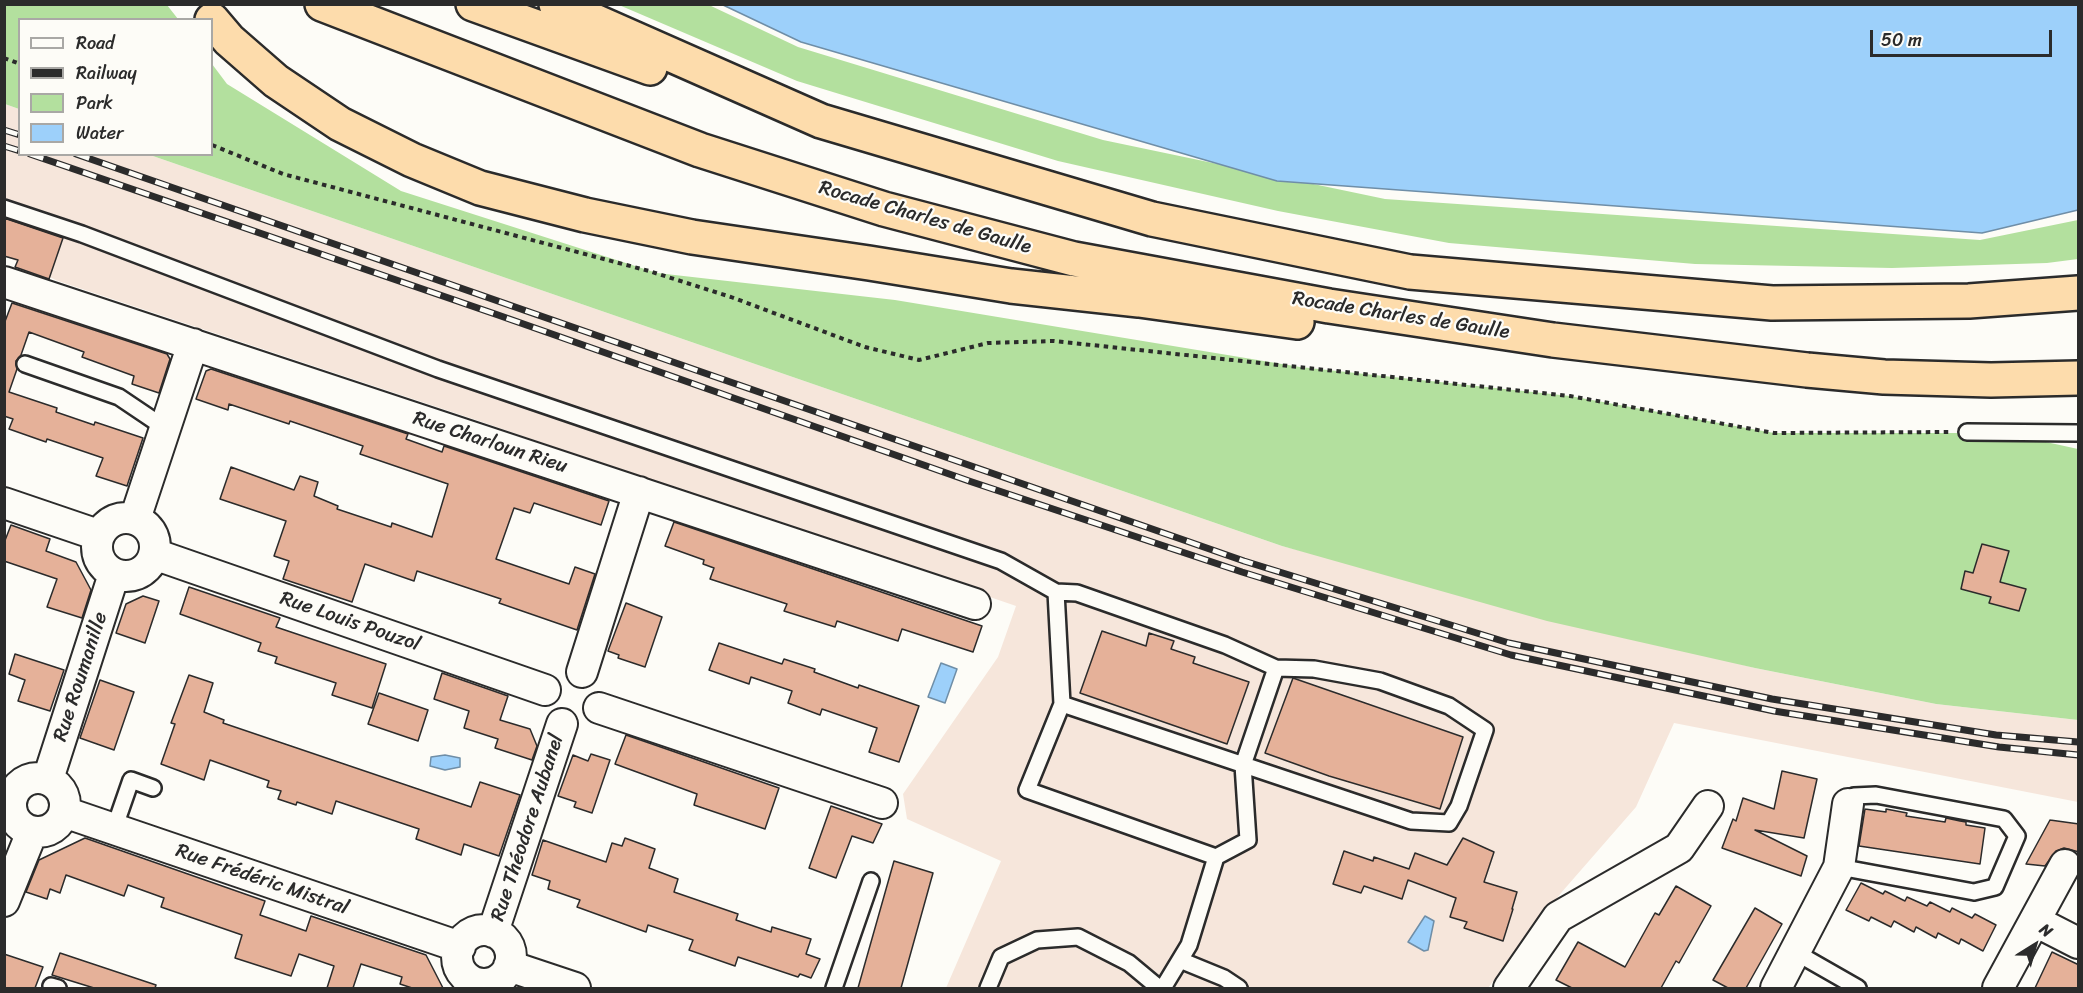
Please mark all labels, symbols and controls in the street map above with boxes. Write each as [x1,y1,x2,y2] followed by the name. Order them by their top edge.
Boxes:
[18,18,213,156] legend
[1873,18,2054,56] scale bar
[1881,24,1922,56] text: 50 m
[76,27,115,59] text: Road
[76,57,137,89] text: Railway
[76,87,113,119] text: Park
[76,117,123,149] text: Water
[816,176,1034,260] street label: Rocade Charles de Gaulle
[1291,287,1511,345] street label: Rocade Charles de Gaulle
[410,407,570,479] street label: Rue Charloun Rieu
[277,587,423,657] street label: Rue Louis Pouzol
[49,609,113,745] street label: Rue Roumanille
[486,732,570,924] street label: Rue Théodore Aubanel
[172,839,352,921] street label: Rue Frédéric Mistral
[2005,915,2065,975] north arrow
[2033,915,2059,945] text: N

